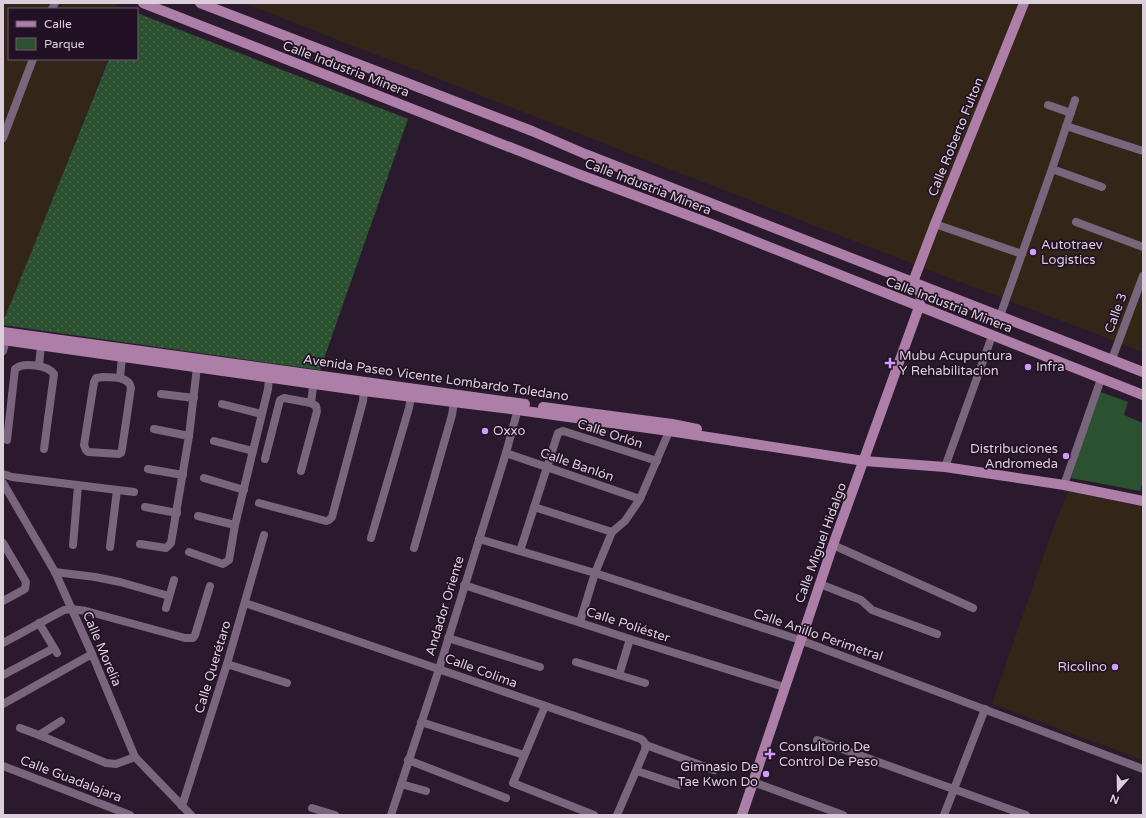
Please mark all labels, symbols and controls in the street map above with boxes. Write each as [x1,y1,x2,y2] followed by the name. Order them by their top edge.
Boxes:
[8,8,138,60] legend
[44,17,72,31] text: Calle
[44,37,85,51] text: Parque
[280,37,412,101] street label: Calle Industria Minera
[925,75,987,199] street label: Calle Roberto Fulton
[582,155,714,219] street label: Calle Industria Minera
[1041,237,1103,268] place label: Autotraev Logistics
[1028,247,1038,257] marker: Autotraev Logistics
[883,273,1015,337] street label: Calle Industria Minera
[1101,291,1131,335] street label: Calle 3
[899,348,1012,379] place label: Mubu Acupuntura Y Rehabilitacion
[302,351,570,405] street label: Avenida Paseo Vicente Lombardo Toledano
[884,357,896,369] marker: Mubu Acupuntura Y Rehabilitacion
[1036,359,1065,375] place label: Infra
[1023,362,1033,372] marker: Infra
[575,416,645,452] street label: Calle Orlón
[493,423,525,439] place label: Oxxo
[480,426,490,436] marker: Oxxo
[970,441,1058,472] place label: Distribuciones Andromeda
[538,445,616,485] street label: Calle Banlón
[1061,451,1071,461] marker: Distribuciones Andromeda
[792,480,850,605] street label: Calle Miguel Hidalgo
[422,554,468,658] street label: Andador Oriente
[584,604,672,646] street label: Calle Poliéster
[751,605,885,665] street label: Calle Anillo Perimetral
[79,609,125,689] street label: Calle Morelia
[191,618,235,715] street label: Calle Querétaro
[443,650,519,692] street label: Calle Colima
[1057,659,1107,675] place label: Ricolino
[1110,662,1120,672] marker: Ricolino
[779,739,878,770] place label: Consultorio De Control De Peso
[764,748,776,760] marker: Consultorio De Control De Peso
[18,752,124,806] street label: Calle Guadalajara
[678,759,758,790] place label: Gimnasio De Tae Kwon Do
[761,769,771,779] marker: Gimnasio De Tae Kwon Do
[1098,770,1138,810] north arrow
[1108,791,1121,807] text: N

